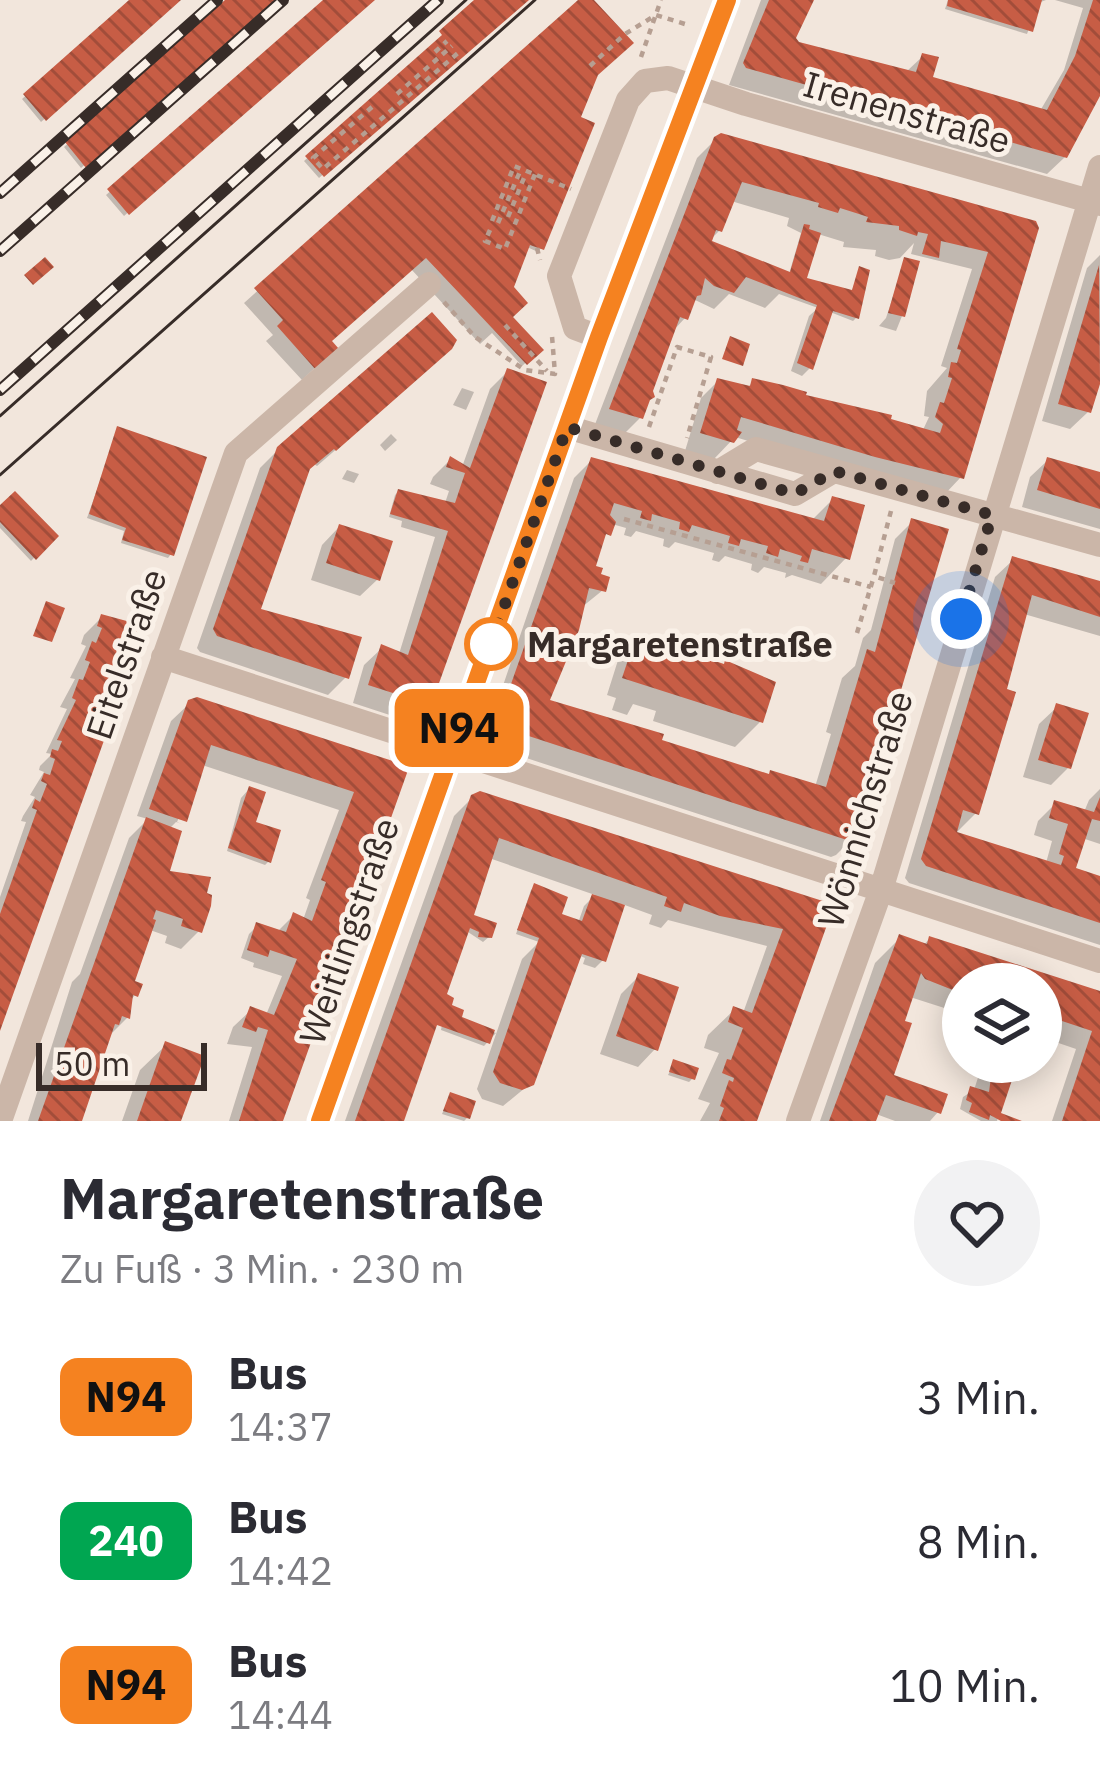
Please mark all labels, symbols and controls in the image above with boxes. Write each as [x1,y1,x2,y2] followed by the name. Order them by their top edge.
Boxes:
[798,60,1016,163] street label: Irenenstraße
[74,562,177,745] street label: Eitelstraße
[931,589,991,649] your location
[466,619,516,669] marker: Margaretenstraße
[527,620,833,667] place label: Margaretenstraße
[806,685,923,933] street label: Wönnichstraße
[390,689,528,767] line badge: N94
[419,700,499,755] text: N94
[288,812,409,1050] street label: Weitlingstraße
[942,963,1062,1083] map controls
[942,963,1062,1083] button: layers
[36,1037,207,1090] scale bar
[54,1042,130,1085] text: 50 m
[914,1160,1040,1286] button: heart
[60,1161,544,1235] text: Margaretenstraße
[60,1243,464,1294] text: Zu Fuß · 3 Min. · 230 m
[228,1343,308,1401] text: Bus
[917,1368,1040,1426] text: 3 Min.
[86,1369,166,1424] text: N94
[228,1401,333,1452] text: 14:37
[228,1487,308,1545] text: Bus
[917,1512,1040,1570] text: 8 Min.
[88,1513,164,1568] text: 240
[228,1545,333,1596] text: 14:42
[228,1631,308,1689] text: Bus
[890,1656,1040,1714] text: 10 Min.
[86,1657,166,1712] text: N94
[228,1689,333,1740] text: 14:44

